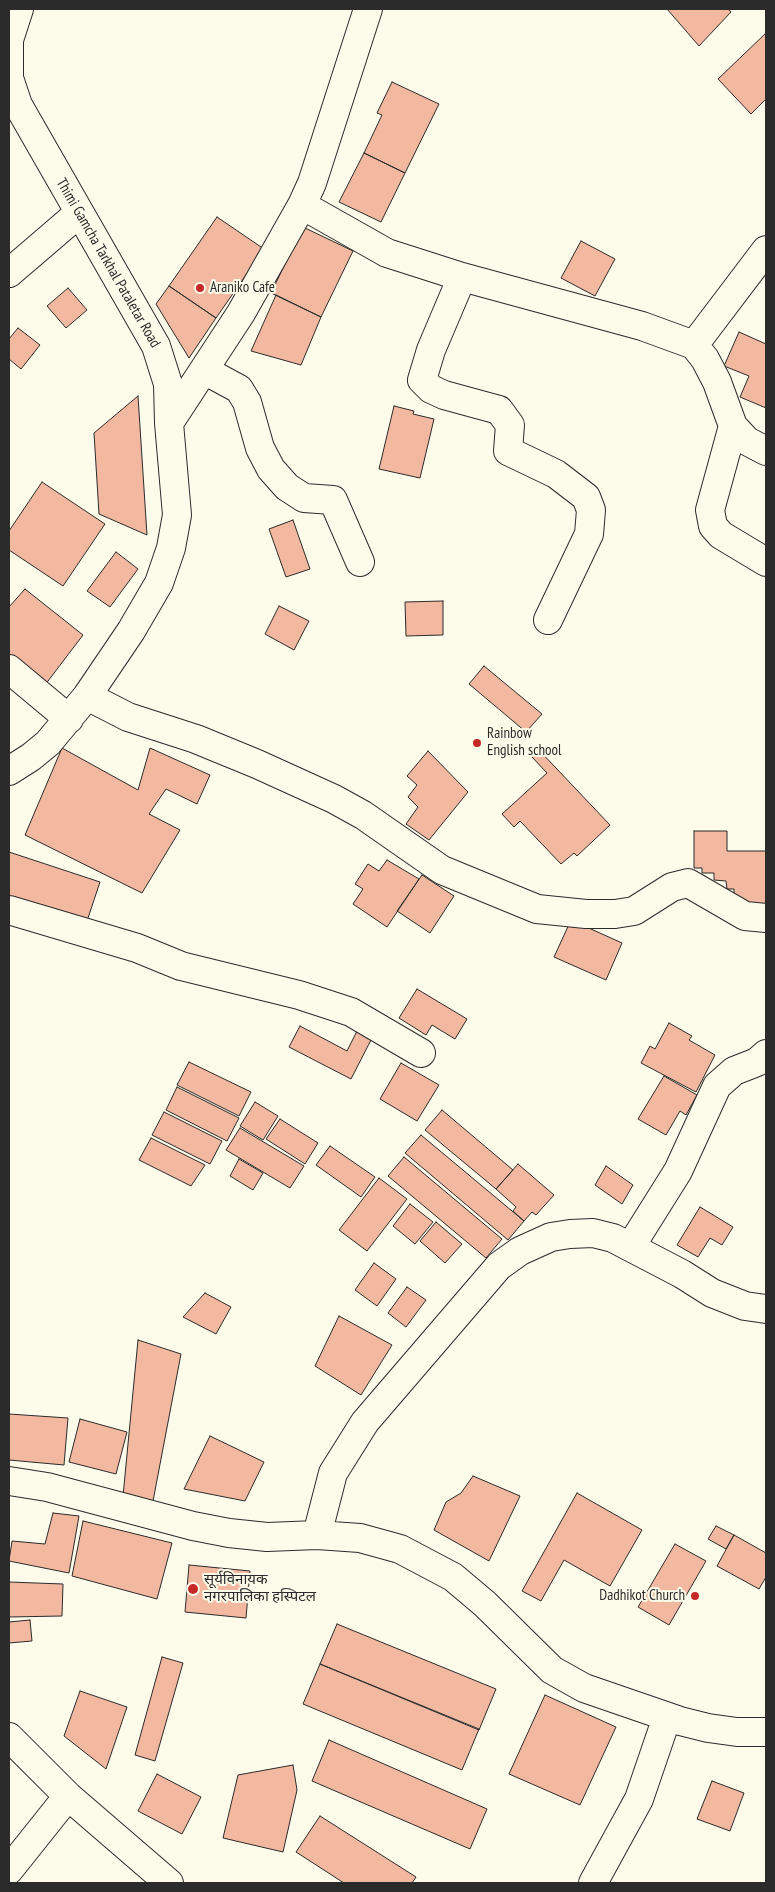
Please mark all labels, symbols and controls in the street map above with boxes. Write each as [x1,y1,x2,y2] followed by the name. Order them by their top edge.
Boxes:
[52,175,164,351] street label: Thimi Gamcha Tarkhal Pataletar Road
[210,279,275,297] place label: Araniko Cafe
[194,282,206,294] marker: Araniko Cafe
[487,725,562,760] place label: Rainbow English school
[471,737,483,749] marker: Rainbow English school
[204,1571,316,1606] place label: सूर्यविनायक नगरपालिका हस्पिटल
[186,1582,200,1596] marker: सूर्यविनायक नगरपालिका हस्पिटल
[599,1587,685,1605] place label: Dadhikot Church
[689,1590,701,1602] marker: Dadhikot Church

